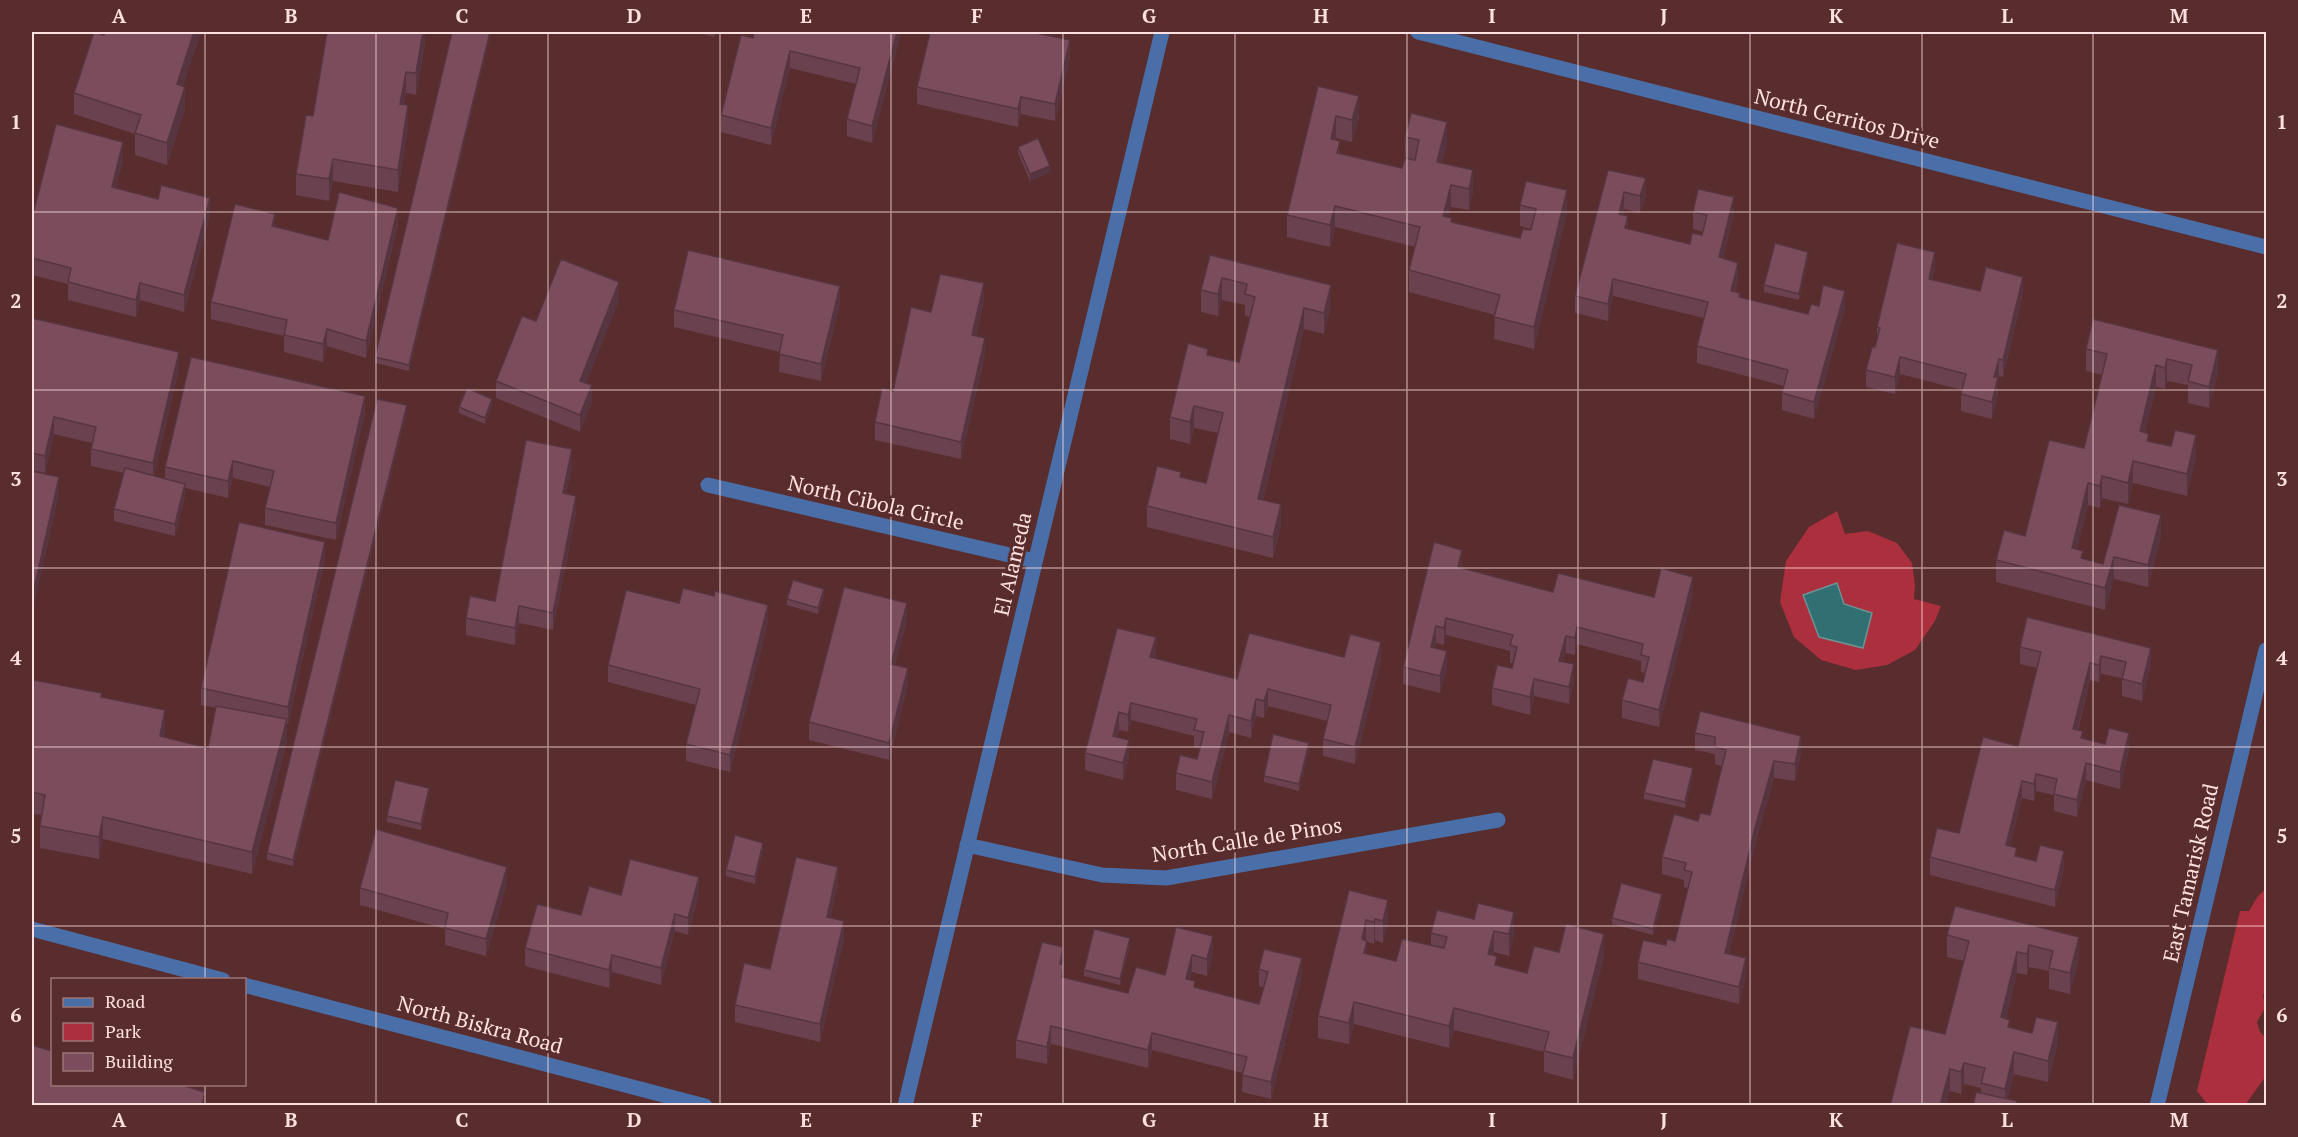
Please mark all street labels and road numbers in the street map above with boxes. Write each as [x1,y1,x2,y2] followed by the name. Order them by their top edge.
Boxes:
[1752,81,1943,155] street label: North Cerritos Drive
[785,468,967,536] street label: North Cibola Circle
[987,509,1038,618] street label: El Alameda
[2156,780,2224,965] street label: East Tamarisk Road
[1150,810,1344,868] street label: North Calle de Pinos
[395,989,566,1060] street label: North Biskra Road

